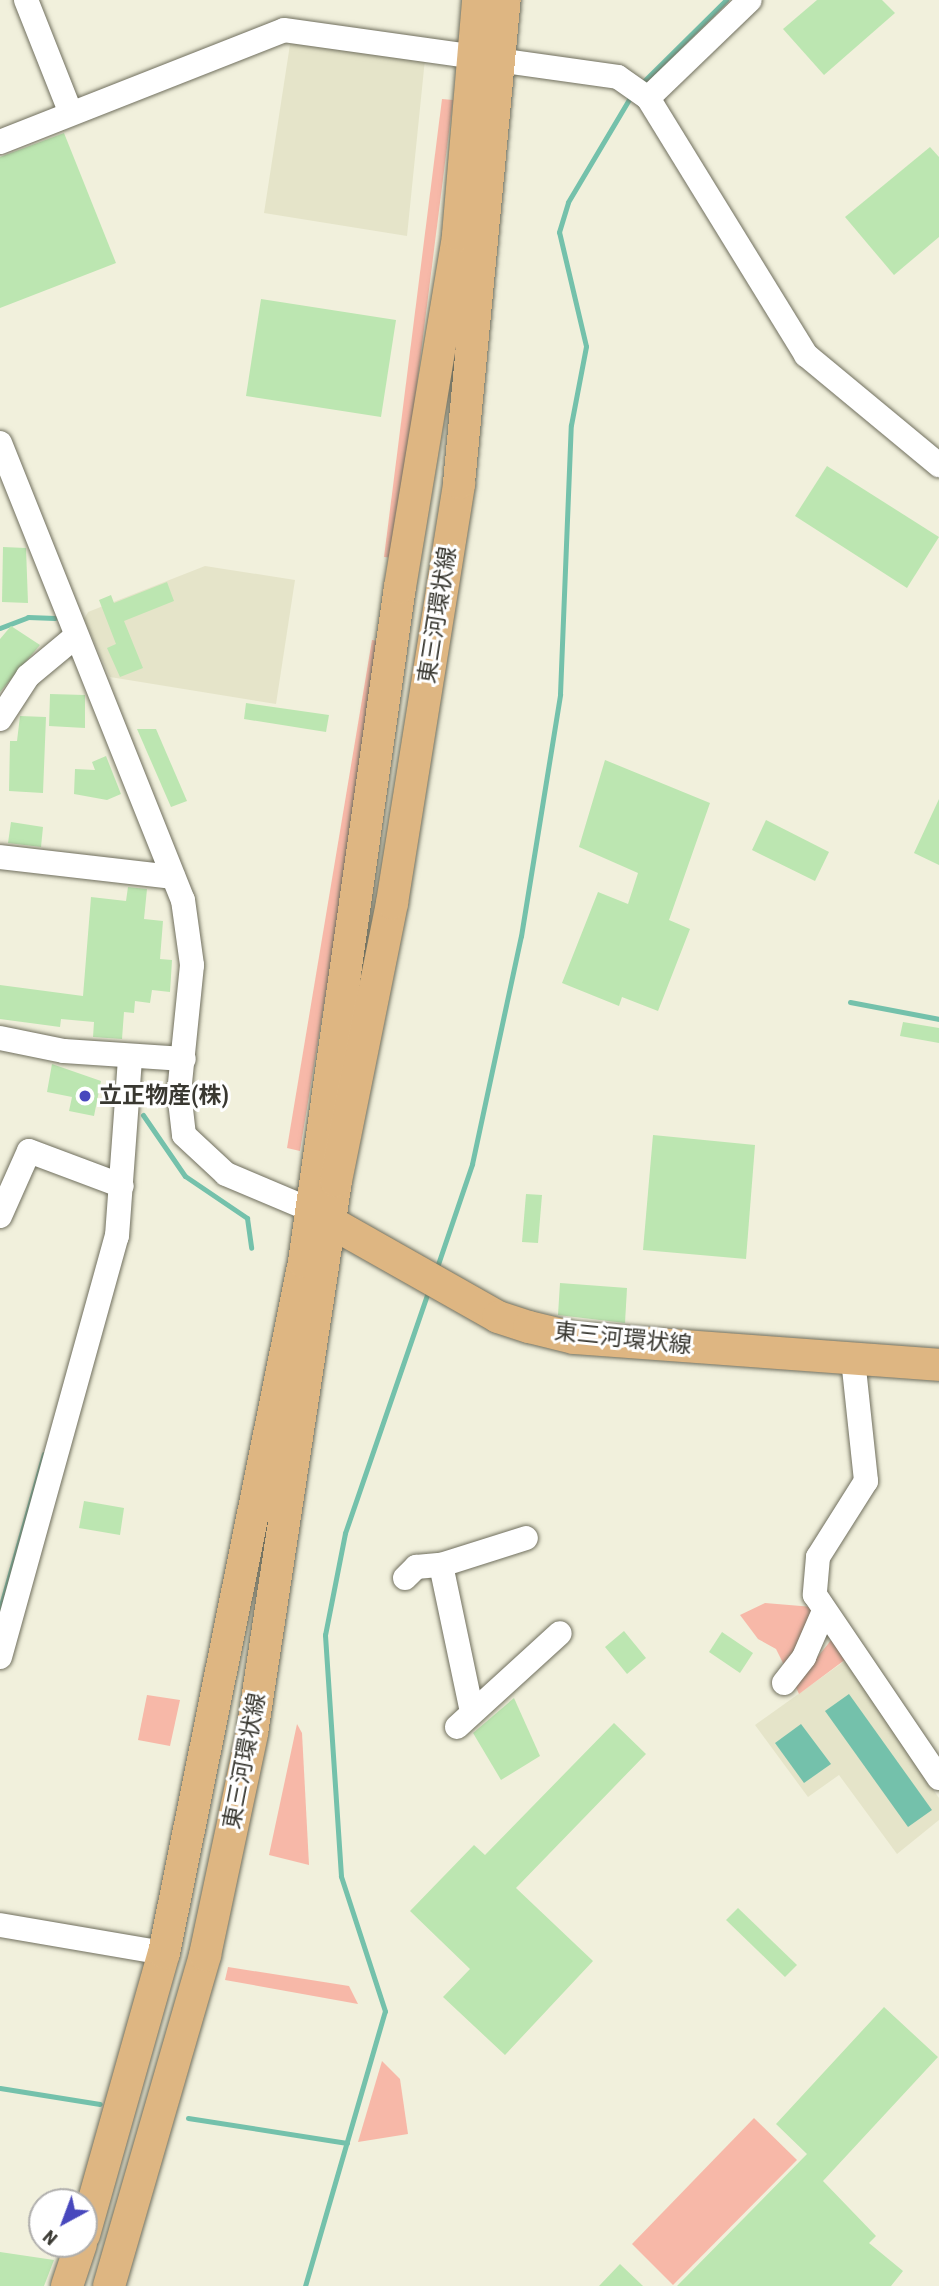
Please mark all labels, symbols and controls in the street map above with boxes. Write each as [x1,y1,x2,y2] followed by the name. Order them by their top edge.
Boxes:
[414,545,462,685] street label: 東三河環状線
[99,1082,229,1110] place label: 立正物産(株)
[77,1088,93,1104] marker: 立正物産(株)
[553,1318,693,1360] street label: 東三河環状線
[218,1691,272,1831] street label: 東三河環状線
[28,2188,98,2258] north arrow
[38,2225,62,2250] text: N

